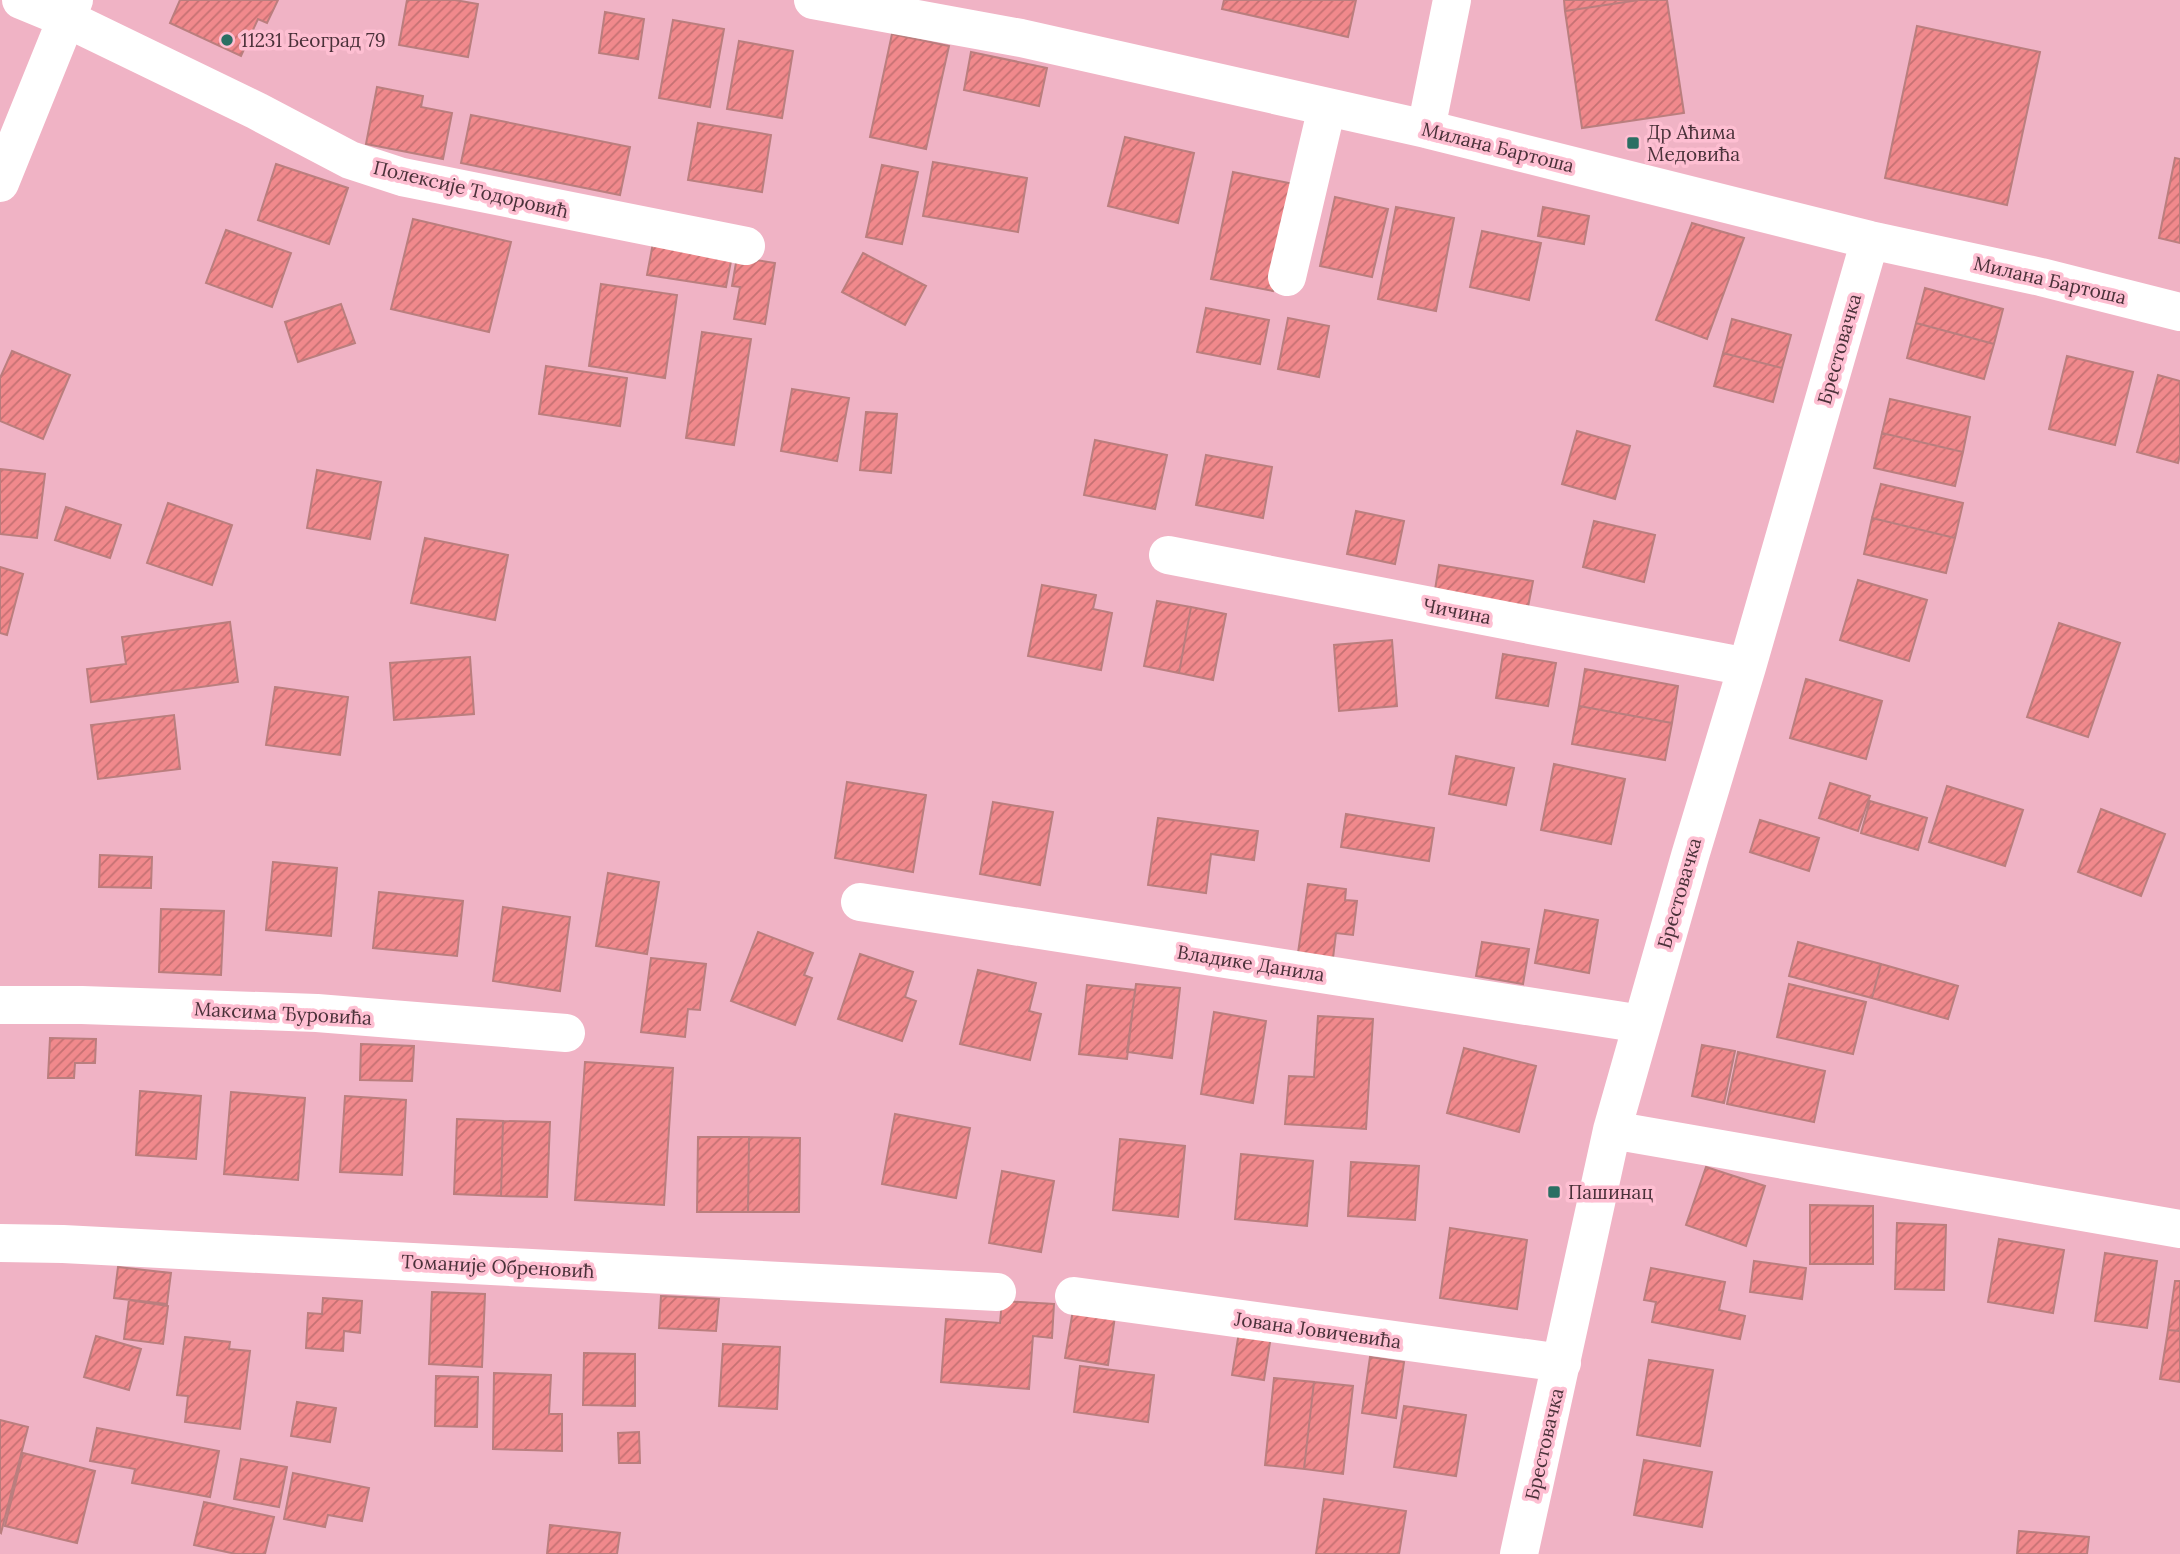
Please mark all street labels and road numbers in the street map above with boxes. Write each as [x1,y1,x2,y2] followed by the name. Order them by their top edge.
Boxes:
[1419,116,1577,178] street label: Милана Бартоша
[371,155,571,223] street label: Полексије Тодоровић
[1971,251,2129,309] street label: Милана Бартоша
[1812,291,1866,407] street label: Брестовачка
[1421,593,1493,629] street label: Чичина
[1652,835,1706,951] street label: Брестовачка
[1175,939,1327,987] street label: Владике Данила
[193,996,373,1030] street label: Максима Ђуровића
[401,1249,595,1283] street label: Томаније Обреновић
[1232,1306,1403,1354] street label: Јована Јовичевића
[1519,1385,1569,1502] street label: Брестовачка

